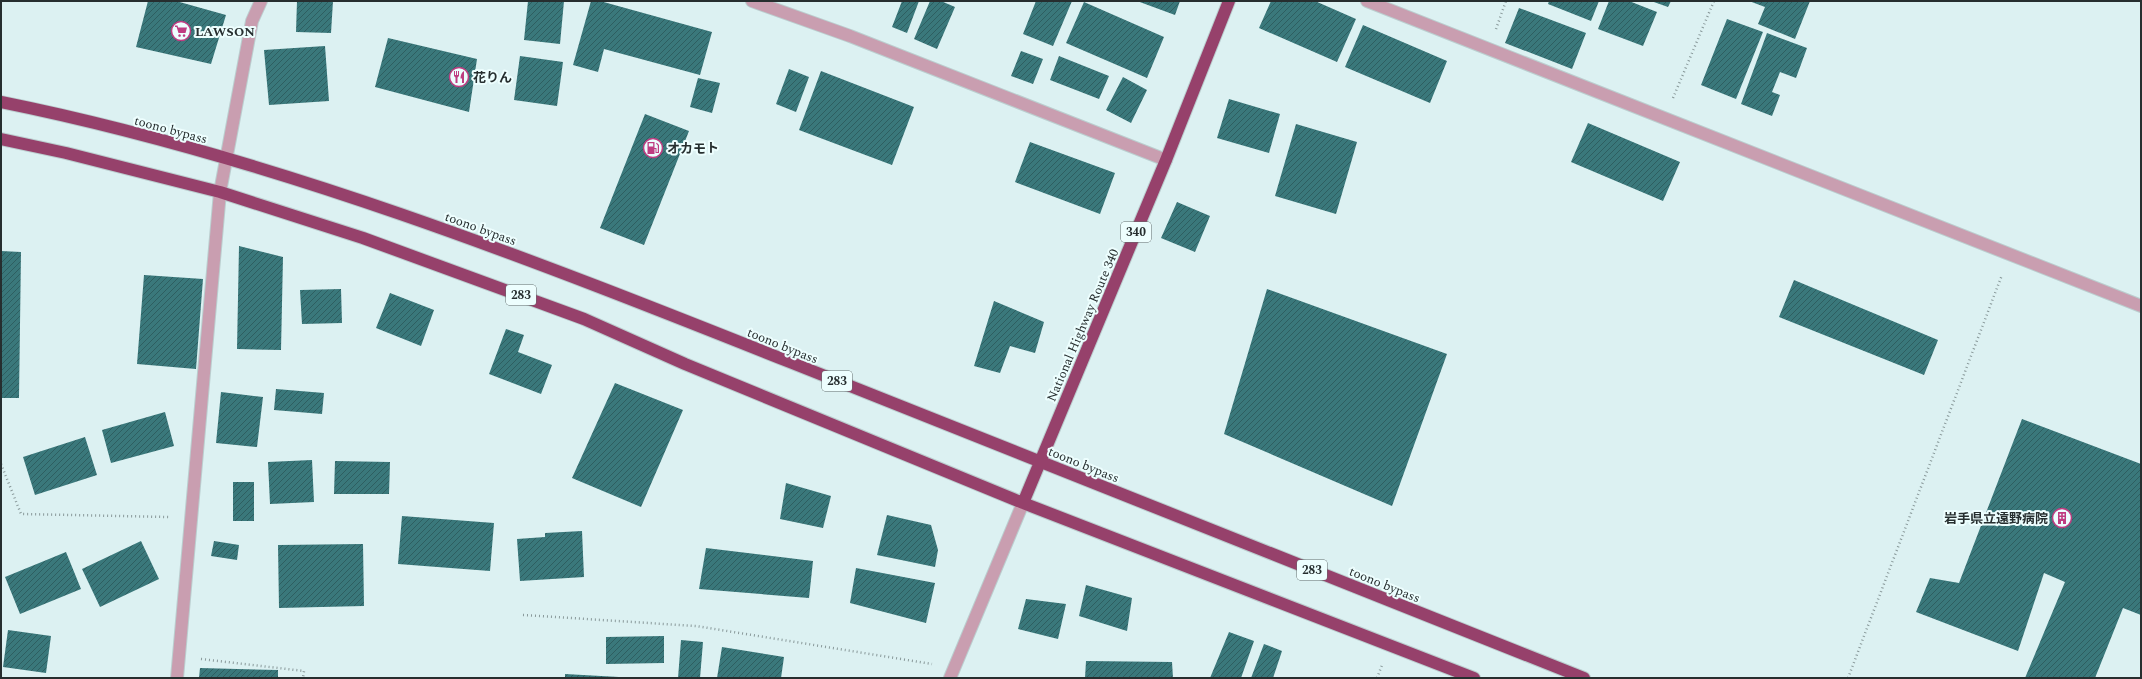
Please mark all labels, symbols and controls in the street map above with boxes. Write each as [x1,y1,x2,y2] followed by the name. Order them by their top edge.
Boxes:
[170,20,192,42] supermarket icon: LAWSON
[195,22,255,42] place label: LAWSON
[448,66,470,88] restaurant icon: 花りん
[473,68,512,88] place label: 花りん
[132,111,210,149] street label: toono bypass
[642,137,664,159] fuel station icon: オカモト
[667,139,719,159] place label: オカモト
[442,207,519,251] street label: toono bypass
[1121,222,1151,242] road number: 340
[1042,245,1124,405] street label: National Highway Route 340
[506,285,536,305] road number: 283
[744,323,821,369] street label: toono bypass
[822,371,852,391] road number: 283
[1045,442,1122,488] street label: toono bypass
[2051,507,2073,529] building icon: 岩手県立遠野病院
[1944,509,2048,529] place label: 岩手県立遠野病院
[1297,560,1327,580] road number: 283
[1346,562,1423,608] street label: toono bypass

